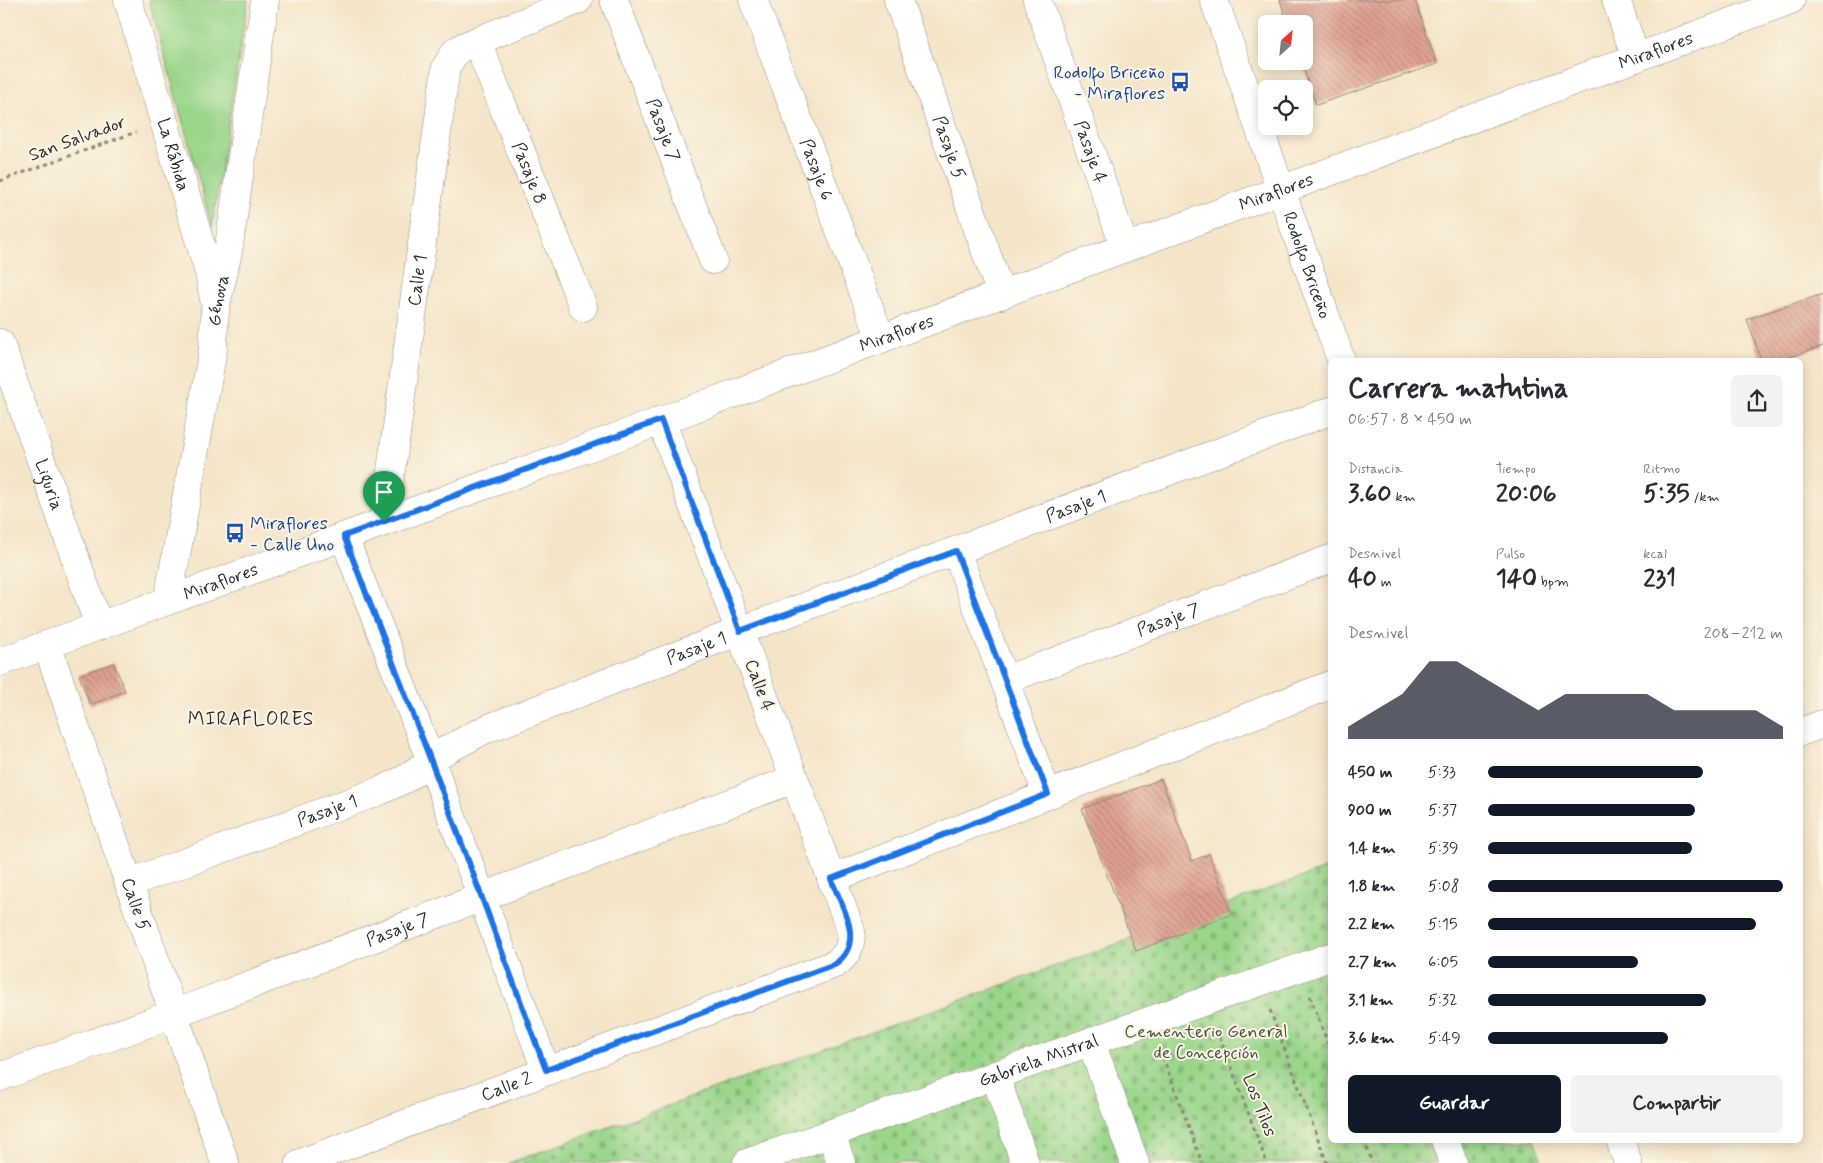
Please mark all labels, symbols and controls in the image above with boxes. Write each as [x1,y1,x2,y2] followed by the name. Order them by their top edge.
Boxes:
[1258,15,1312,70] north arrow
[1258,15,1313,135] map controls
[1615,27,1697,76] street label: Miraflores
[1053,61,1165,106] place label: Rodolfo Briceño - Miraflores
[1169,71,1191,93] bus stop icon: Rodolfo Briceño - Miraflores
[1258,80,1313,135] button: locate
[640,95,685,165] street label: Pasaje 7
[25,110,130,168] street label: San Salvador
[926,113,971,183] street label: Pasaje 5
[151,115,195,194] street label: La Rábida
[1068,117,1112,187] street label: Pasaje 4
[793,136,839,204] street label: Pasaje 6
[505,139,552,208] street label: Pasaje 8
[1236,168,1317,217] street label: Miraflores
[1277,209,1336,322] street label: Rodolfo Briceño
[403,253,433,308] street label: Calle 1
[203,272,236,327] street label: Génova
[856,309,938,359] street label: Miraflores
[1348,371,1568,408] text: Carrera matutina
[1731,375,1783,427] button: share
[1348,409,1472,430] text: 06:57 · 8 × 450 m
[29,456,69,514] street label: Liguria
[1348,460,1403,478] text: Distancia
[1496,460,1536,478] text: Tiempo
[1643,460,1680,478] text: Ritmo
[363,471,405,522] pin
[370,478,398,506] icon: arrive
[1348,478,1392,511] text: 3.60
[1496,478,1557,511] text: 20:06
[1643,478,1690,511] text: 5:35
[1042,485,1110,529] street label: Pasaje 1
[1392,488,1416,506] text: km
[1690,488,1720,506] text: /km
[250,512,334,557] place label: Miraflores - Calle Uno
[224,522,246,544] bus stop icon: Miraflores - Calle Uno
[1348,545,1401,563] text: Desnivel
[1496,545,1525,563] text: Pulso
[1643,545,1667,563] text: kcal
[180,558,262,607] street label: Miraflores
[1348,563,1377,596] text: 40
[1496,563,1537,596] text: 140
[1643,563,1676,596] text: 231
[1377,573,1392,591] text: m
[1537,573,1569,591] text: bpm
[1133,598,1203,643] street label: Pasaje 7
[1348,623,1408,644] text: Desnivel
[1704,623,1783,644] text: 208–212 m
[663,626,730,671] street label: Pasaje 1
[739,656,780,715] street label: Calle 4
[188,707,314,732] district label: MIRAFLORES
[1348,762,1393,783] text: 450 m
[1428,762,1456,783] text: 5:33
[294,789,361,833] street label: Pasaje 1
[1348,800,1392,821] text: 900 m
[1428,800,1457,821] text: 5:37
[1348,838,1395,859] text: 1.4 km
[1428,838,1459,859] text: 5:39
[115,875,155,934] street label: Calle 5
[1348,876,1395,897] text: 1.8 km
[1428,876,1460,897] text: 5:08
[363,907,433,953] street label: Pasaje 7
[1348,914,1395,935] text: 2.2 km
[1428,914,1458,935] text: 5:15
[1348,952,1397,973] text: 2.7 km
[1428,952,1458,973] text: 6:05
[1348,990,1393,1011] text: 3.1 km
[1428,990,1458,1011] text: 5:32
[1124,1020,1288,1065] park label: Cementerio General de Concepción
[1348,1028,1394,1049] text: 3.6 km
[1428,1028,1461,1049] text: 5:49
[976,1029,1102,1093] street label: Gabriela Mistral
[478,1067,535,1108] street label: Calle 2
[1236,1070,1282,1140] street label: Los Tilos
[1348,1075,1561,1133] button: Guardar
[1571,1075,1783,1133] button: Compartir

